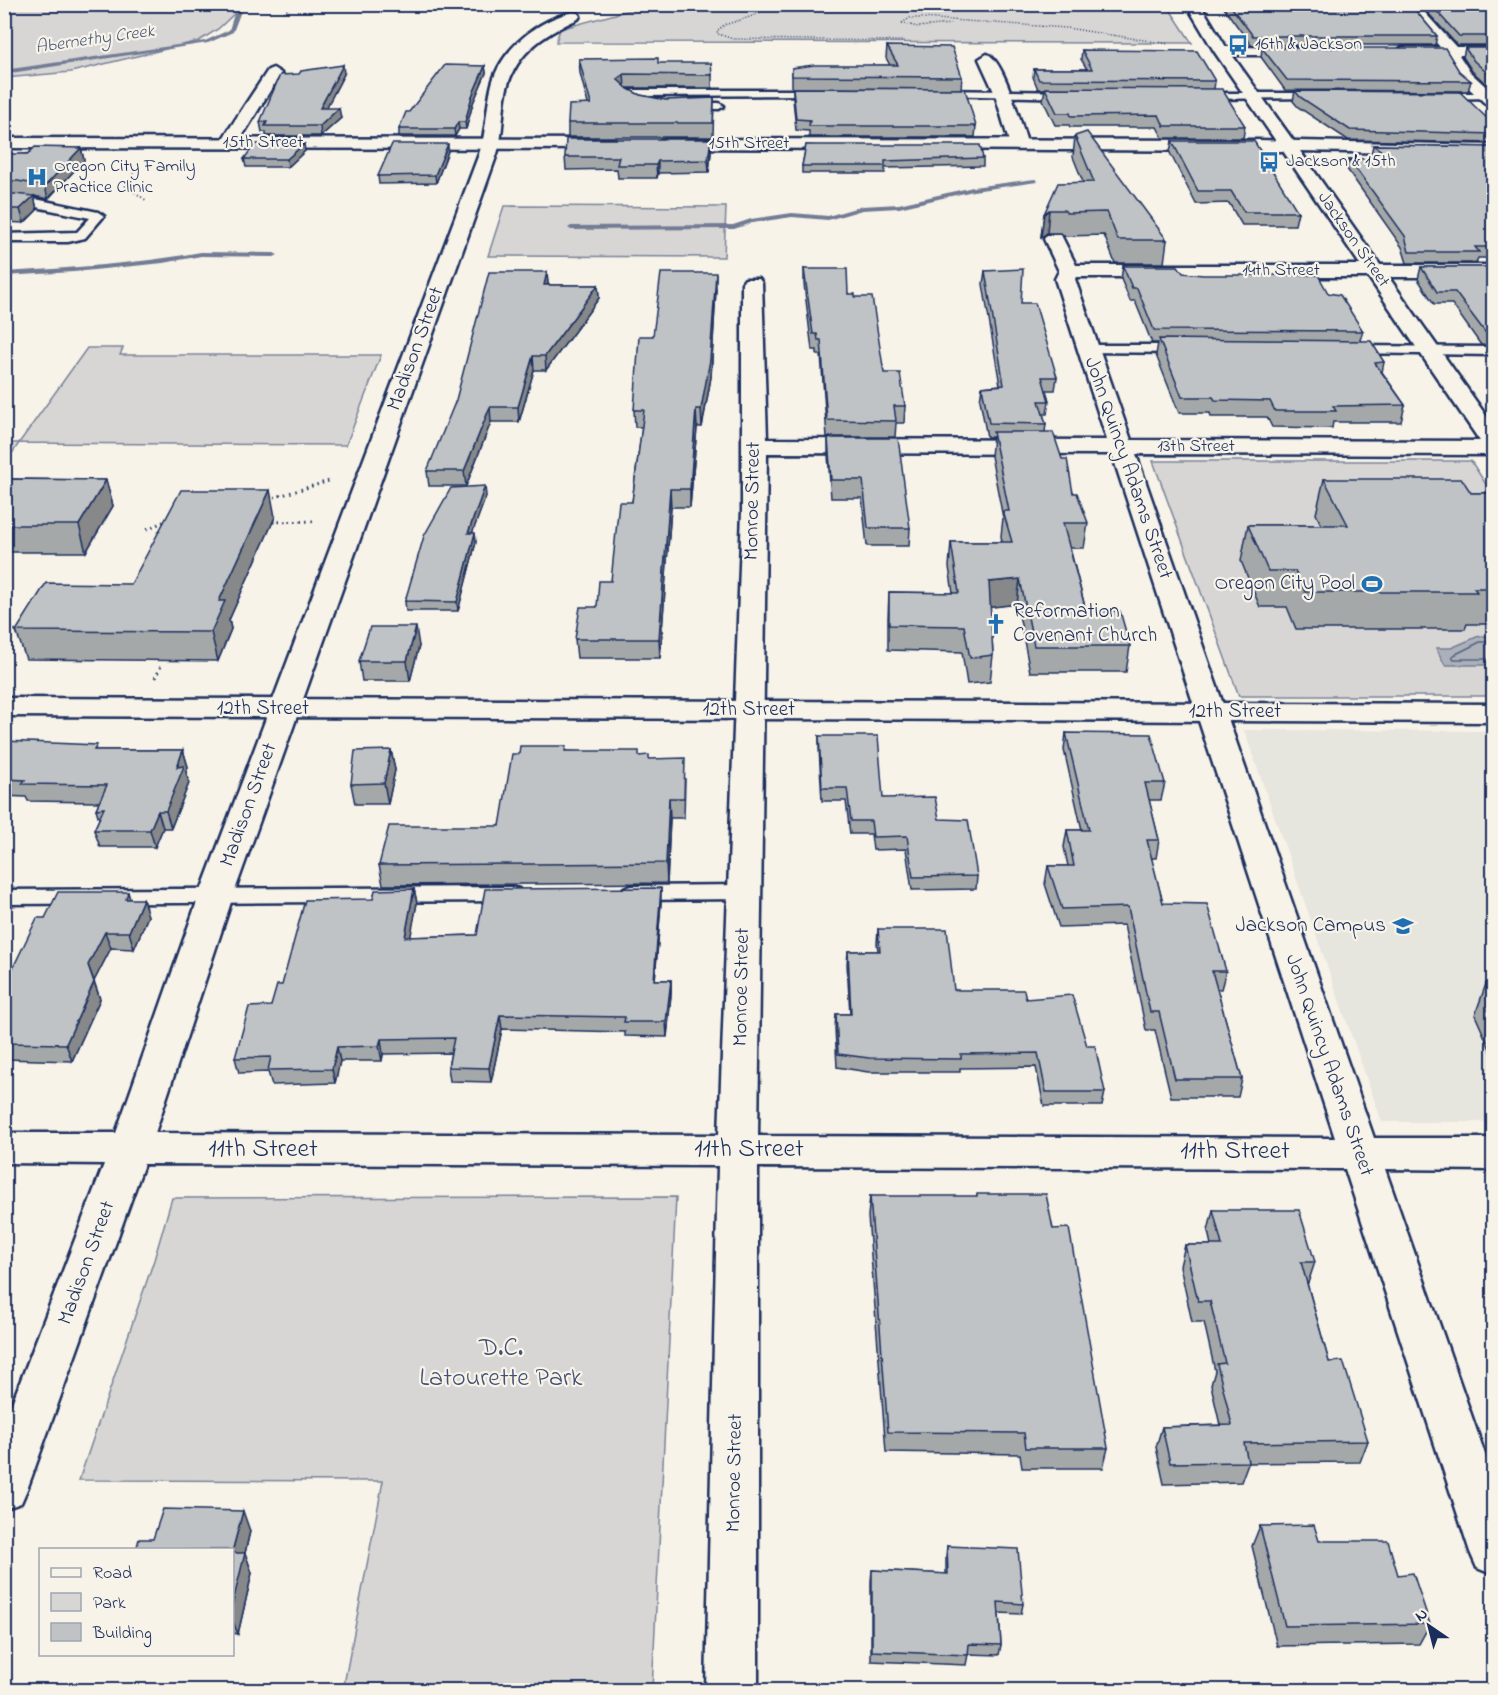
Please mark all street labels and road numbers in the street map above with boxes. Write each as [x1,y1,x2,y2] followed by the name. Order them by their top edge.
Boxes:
[223,130,303,156] street label: 15th Street
[709,131,789,157] street label: 15th Street
[1310,187,1396,293] street label: Jackson Street
[1242,258,1320,284] street label: 14th Street
[380,283,452,415] street label: Madison Street
[1074,353,1180,584] street label: John Quincy Adams Street
[1157,434,1235,460] street label: 13th Street
[737,441,769,561] street label: Monroe Street
[217,694,309,724] street label: 12th Street
[703,695,795,725] street label: 12th Street
[1189,697,1281,727] street label: 12th Street
[213,739,285,871] street label: Madison Street
[726,927,758,1047] street label: Monroe Street
[1275,950,1381,1181] street label: John Quincy Adams Street
[208,1131,318,1169] street label: 11th Street
[694,1131,804,1169] street label: 11th Street
[1180,1133,1290,1171] street label: 11th Street
[51,1197,123,1329] street label: Madison Street
[719,1413,751,1533] street label: Monroe Street

